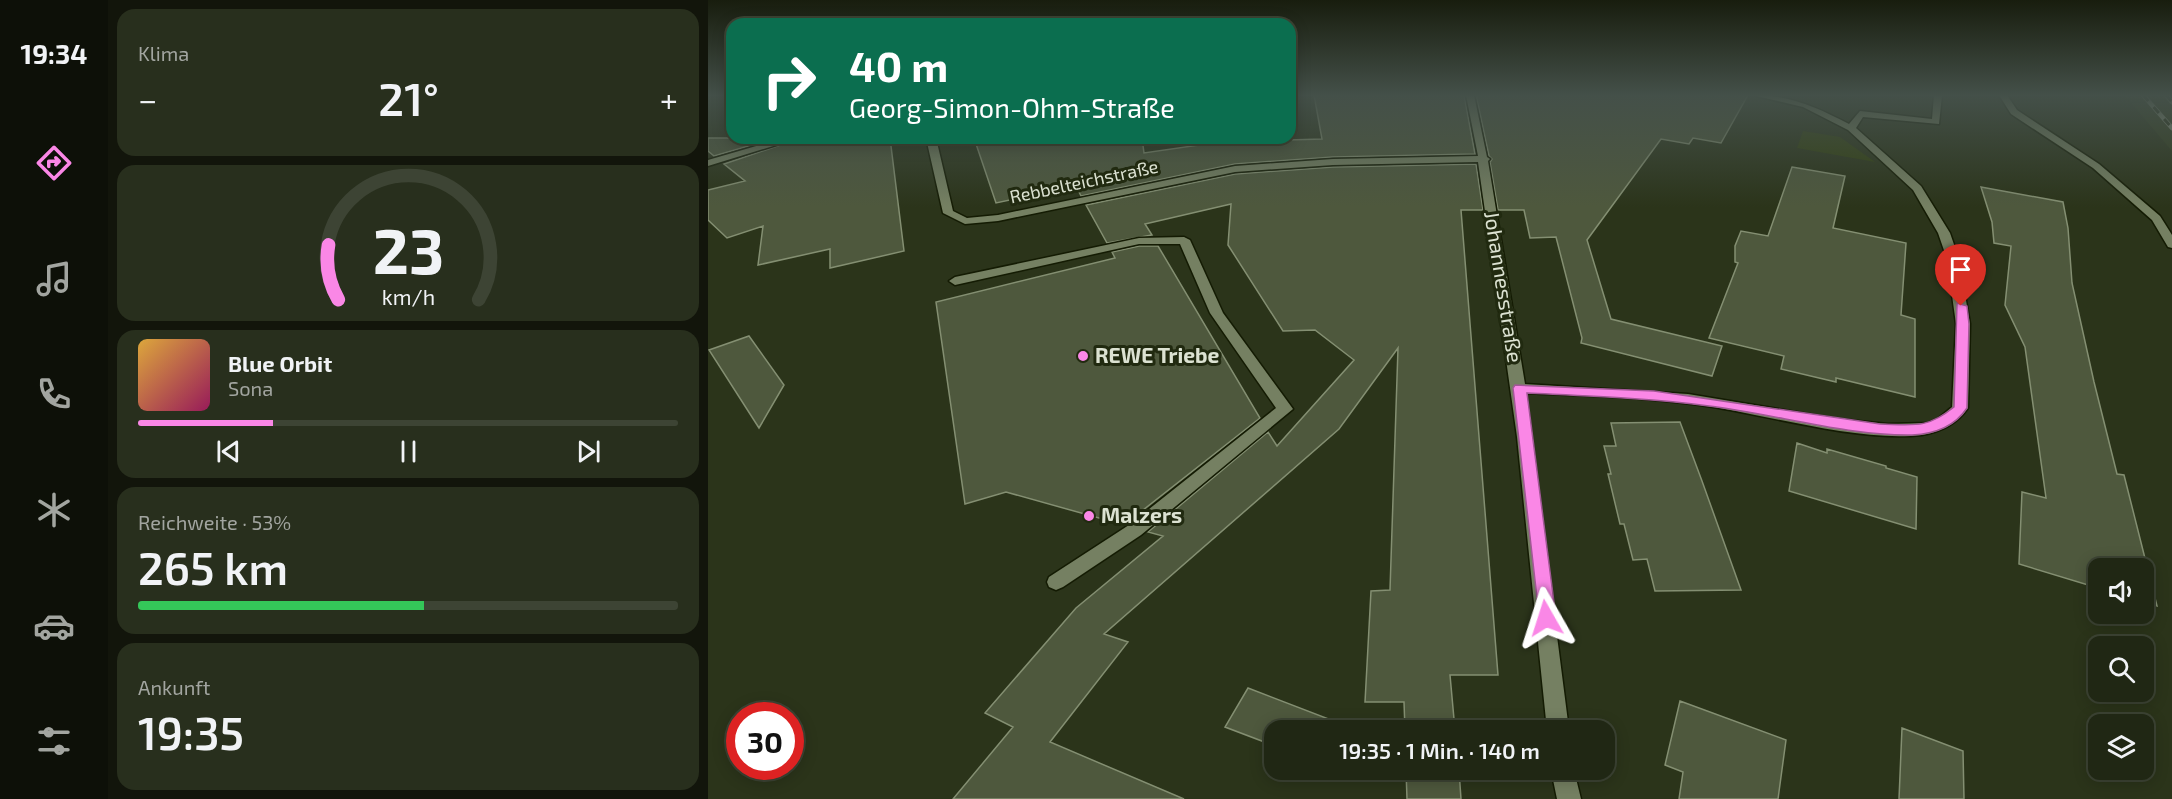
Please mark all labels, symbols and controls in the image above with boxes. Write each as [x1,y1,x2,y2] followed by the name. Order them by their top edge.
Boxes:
[20,37,88,69] text: 19:34
[849,40,948,90] text: 40 m
[138,41,189,65] text: Klima
[750,42,828,120] icon: right
[378,71,439,125] text: 21°
[138,79,157,119] text: −
[660,79,678,119] text: +
[849,91,1175,123] text: Georg-Simon-Ohm-Straße
[33,142,75,184] icon: directions
[1008,155,1160,208] street label: Rebbelteichstraße
[1480,209,1529,364] street label: Johannesstraße
[372,212,444,287] text: 23
[1935,244,1986,306] pin
[1944,253,1977,286] icon: arrive
[33,258,75,300] icon: music
[381,285,435,310] text: km/h
[1095,342,1220,367] place label: REWE Triebe
[1076,349,1090,363] marker: REWE Triebe
[228,350,332,376] text: Blue Orbit
[33,373,75,415] icon: phone
[228,376,273,400] text: Sona
[212,435,245,468] icon: previous
[392,435,425,468] icon: pause
[572,435,605,468] icon: next
[33,489,75,531] icon: climate
[1101,502,1182,527] place label: Malzers
[1082,509,1096,523] marker: Malzers
[138,510,291,534] text: Reichweite · 53%
[138,540,288,594] text: 265 km
[2088,558,2154,780] map controls
[2088,558,2154,624] button: sound
[1514,586,1578,650] position arrow
[33,605,75,647] icon: car
[2088,636,2154,702] button: search
[138,675,210,699] text: Ankunft
[726,702,804,780] speed limit sign: 30
[138,705,244,759] text: 19:35
[2088,714,2154,780] button: layers
[33,720,75,762] icon: filters
[1339,737,1540,763] text: 19:35 · 1 Min. · 140 m

